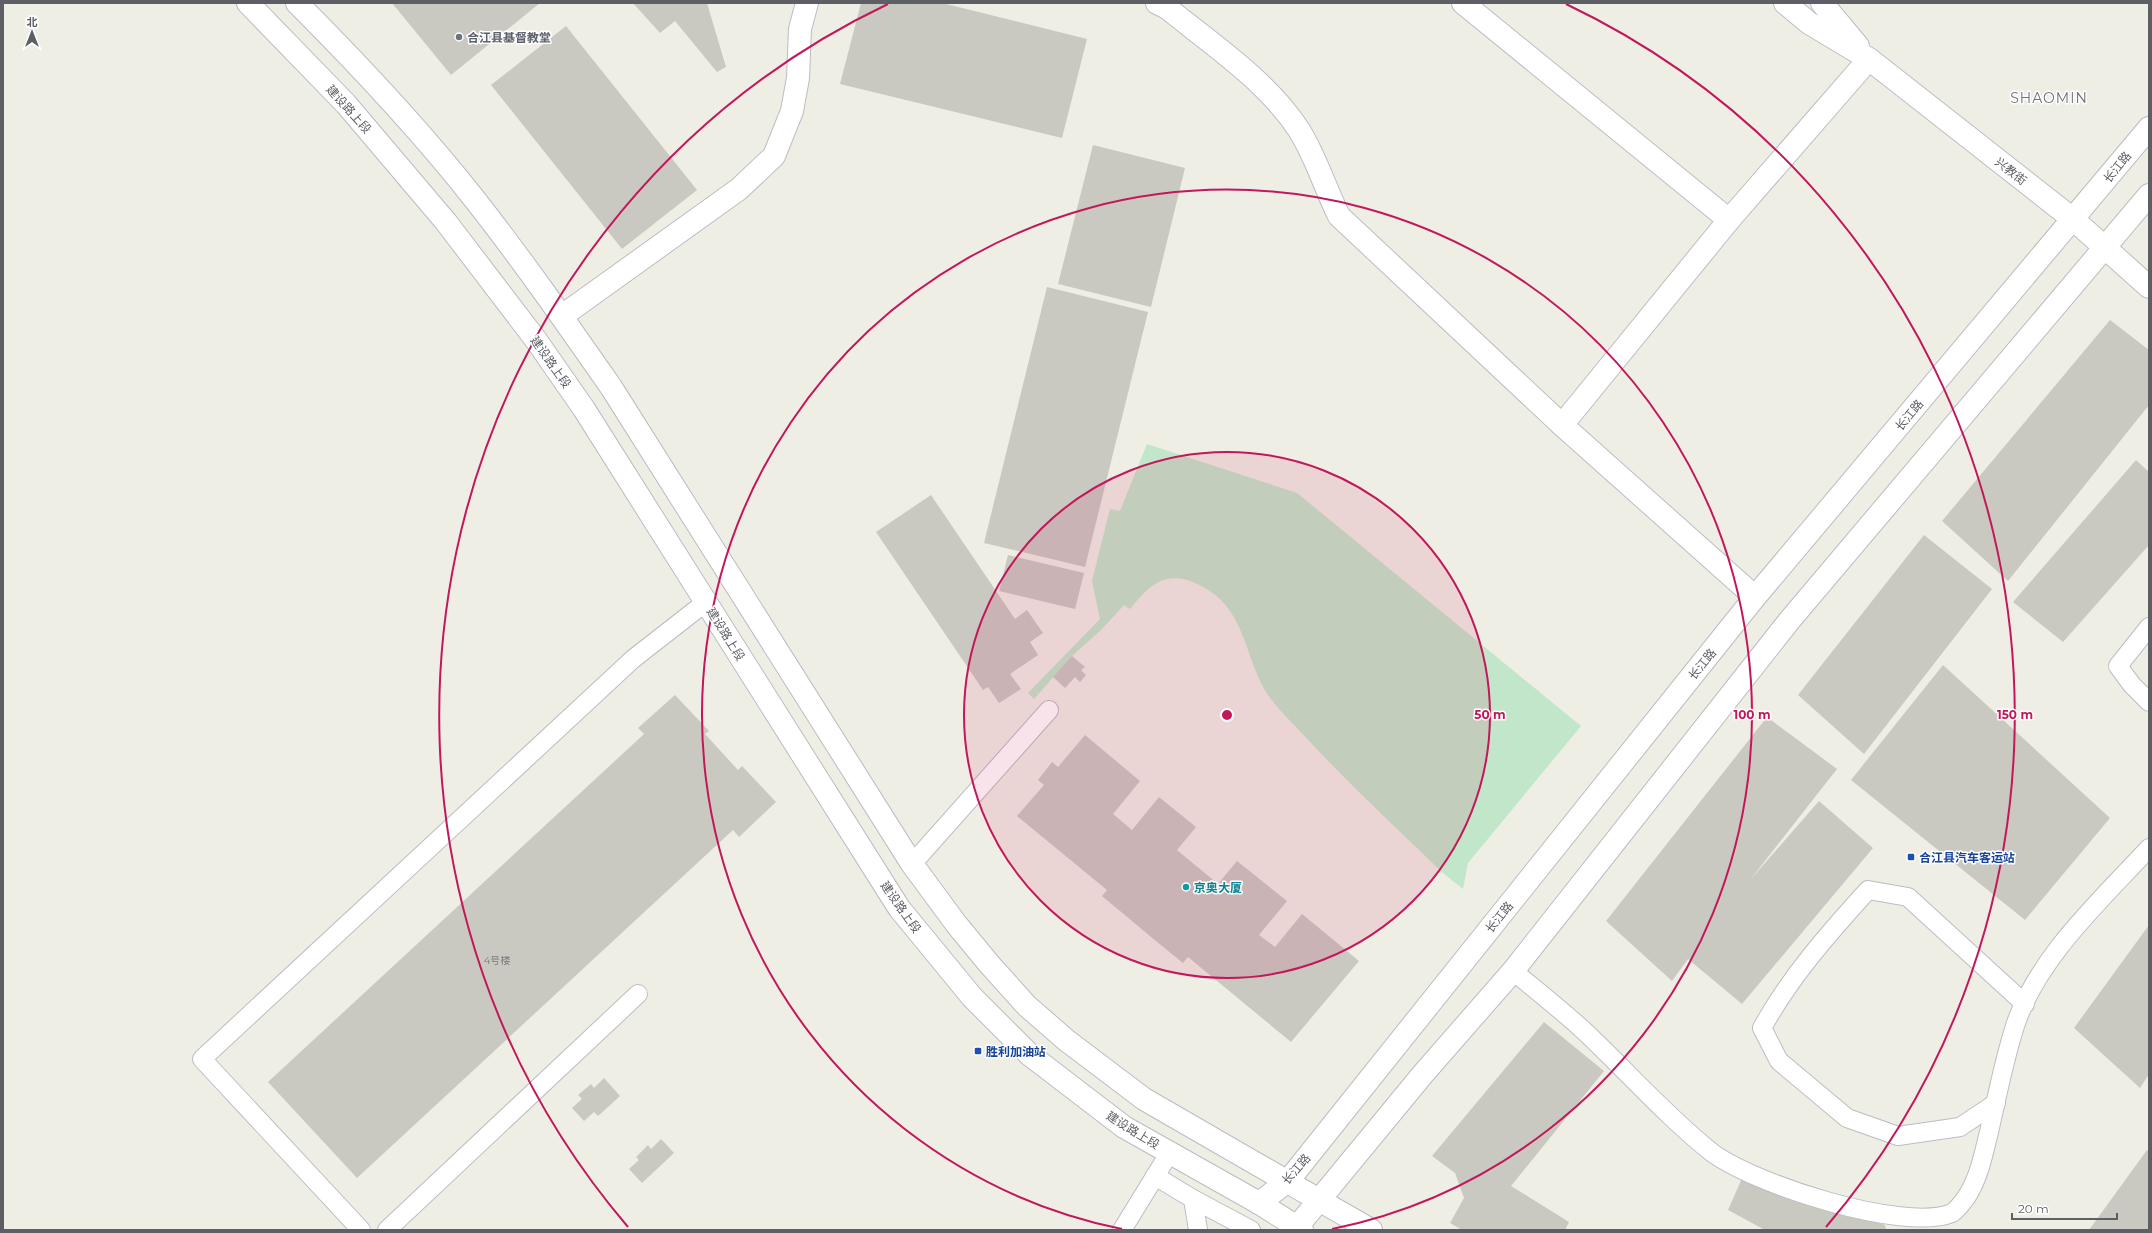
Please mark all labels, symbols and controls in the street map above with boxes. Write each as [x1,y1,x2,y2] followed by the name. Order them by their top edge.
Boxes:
[12,12,52,52] north arrow
[27,15,38,29] text: 北
[467,30,551,45] place label: 合江县基督教堂
[454,32,464,42] marker: 合江县基督教堂
[323,82,375,136] street label: 建设路上段
[2010,89,2088,107] district label: SHAOMIN
[2100,148,2134,186] street label: 长江路
[1992,154,2030,188] street label: 兴教街
[528,333,574,391] street label: 建设路上段
[1892,396,1926,434] street label: 长江路
[704,605,748,663] street label: 建设路上段
[1685,645,1719,683] street label: 长江路
[1474,707,1506,722] text: 50 m
[1734,707,1770,722] text: 100 m
[1997,707,2033,722] text: 150 m
[1220,708,1234,722] centre of rings
[1919,850,2015,865] place label: 合江县汽车客运站
[1906,852,1916,862] marker: 合江县汽车客运站
[878,878,924,936] street label: 建设路上段
[1194,880,1242,895] place label: 京奥大厦
[1181,882,1191,892] marker: 京奥大厦
[1482,898,1516,936] street label: 长江路
[484,954,510,967] house number: 4号楼
[986,1044,1046,1059] place label: 胜利加油站
[973,1046,983,1056] marker: 胜利加油站
[1104,1108,1162,1152] street label: 建设路上段
[1279,1150,1313,1188] street label: 长江路
[2012,1195,2117,1221] scale bar
[2018,1201,2049,1216] text: 20 m

